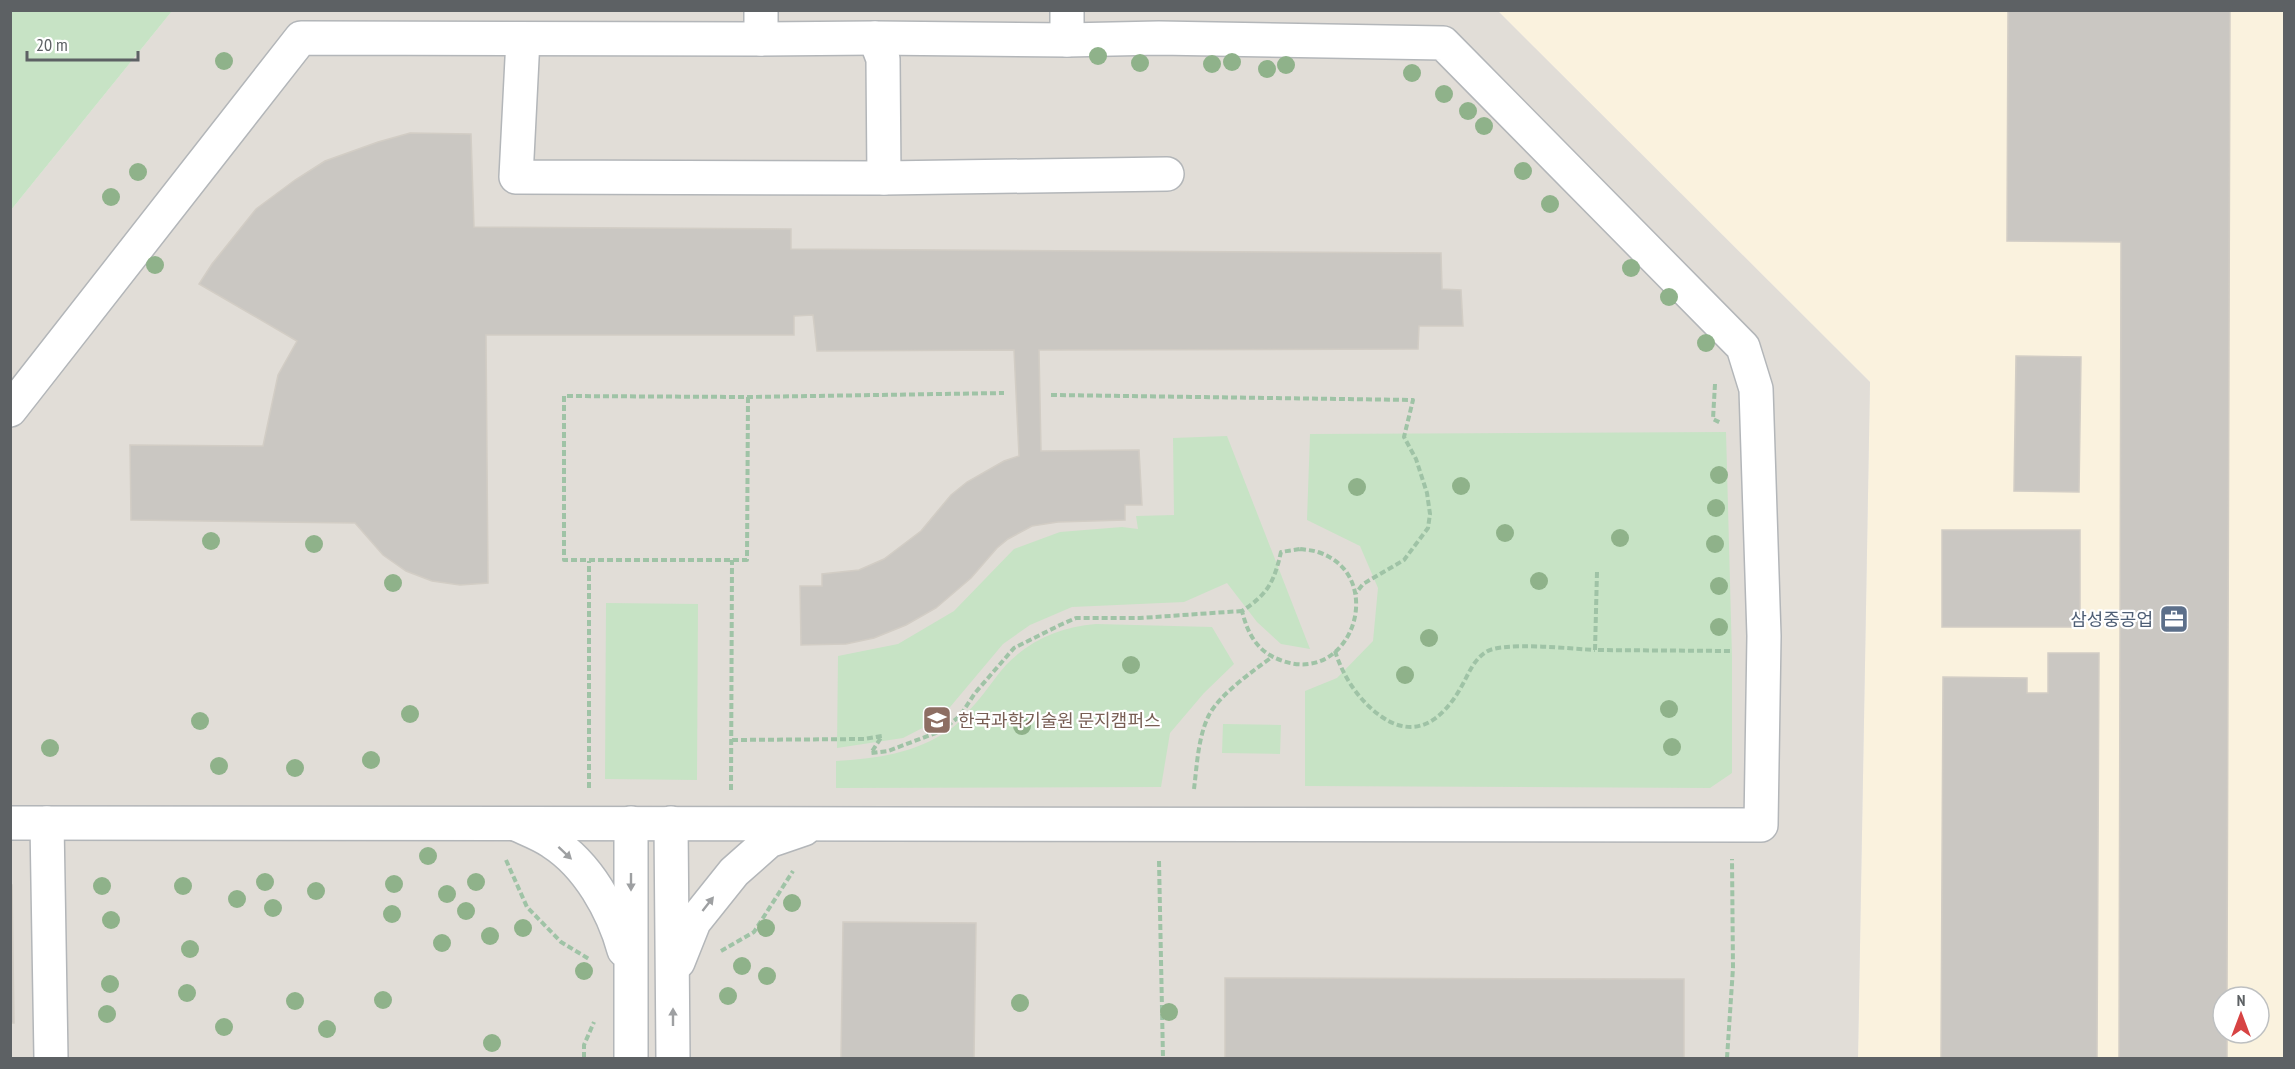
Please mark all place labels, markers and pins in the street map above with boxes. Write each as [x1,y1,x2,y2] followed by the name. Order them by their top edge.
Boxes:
[2158,603,2190,635] office icon: 삼성중공업
[2070,608,2153,631] place label: 삼성중공업
[921,704,953,736] school or university icon: 한국과학기술원 문지캠퍼스
[958,709,1161,732] place label: 한국과학기술원 문지캠퍼스

